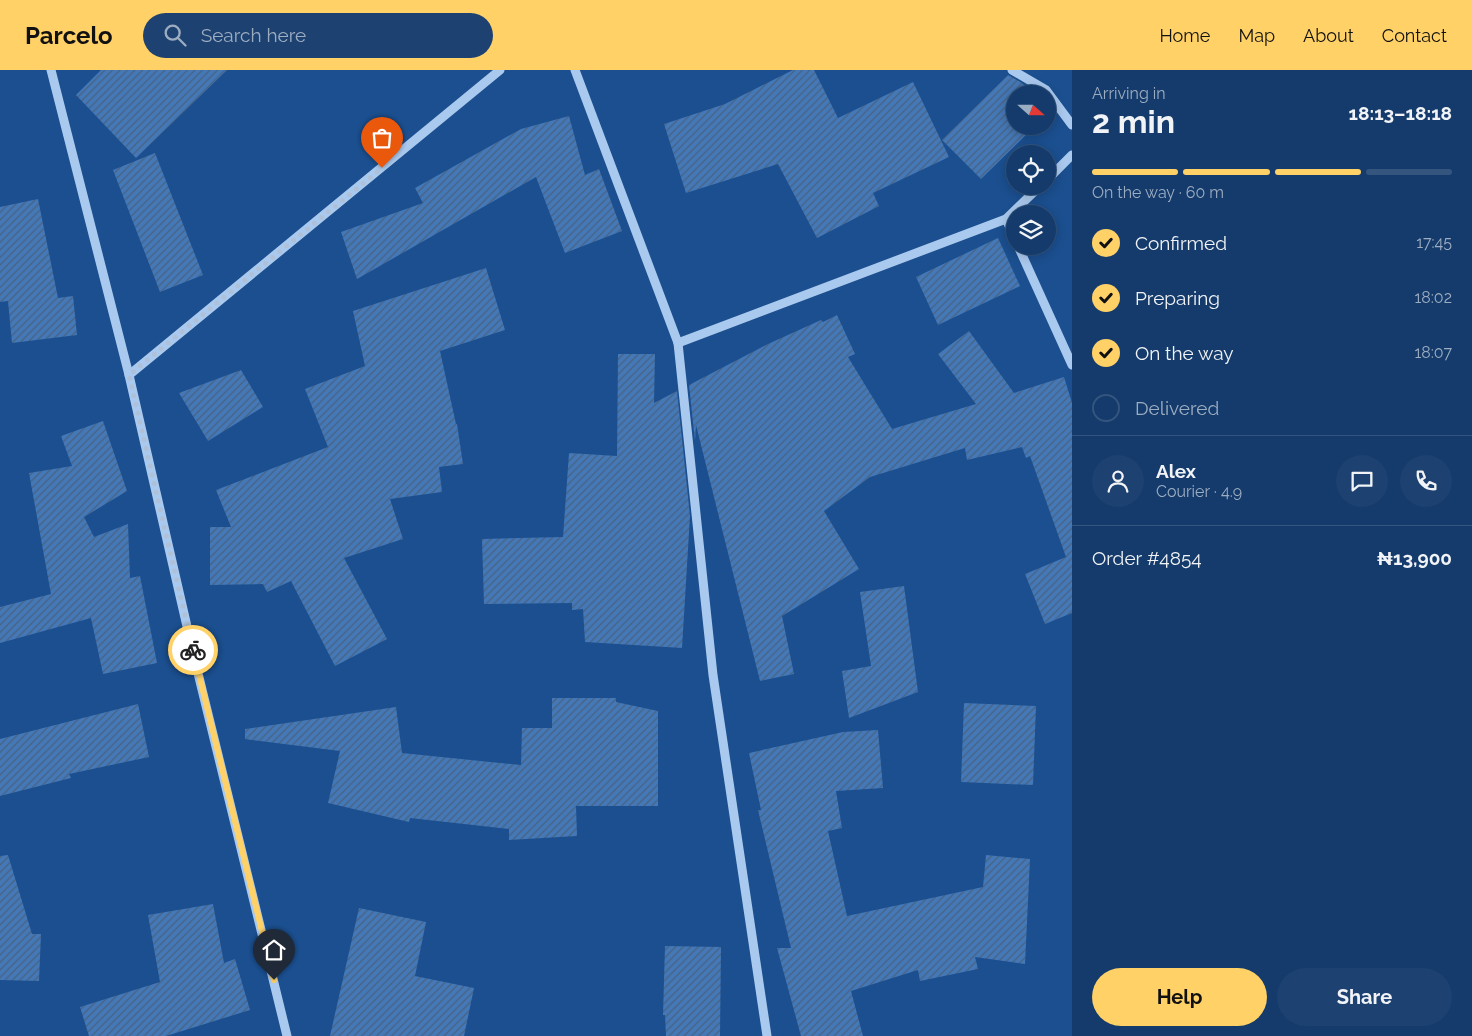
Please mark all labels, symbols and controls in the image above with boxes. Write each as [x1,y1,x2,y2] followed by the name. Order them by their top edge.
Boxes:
[143,13,493,58] search box
[25,21,113,50] text: Parcelo
[161,21,189,49] icon: search
[201,24,306,46] text: Search here
[1159,25,1210,46] text: Home
[1238,25,1275,46] text: Map
[1303,25,1354,46] text: About
[1382,25,1447,46] text: Contact
[1092,84,1166,103] text: Arriving in
[1006,85,1056,135] north arrow
[1006,85,1056,255] map controls
[1349,102,1452,124] text: 18:13–18:18
[1092,103,1175,140] text: 2 min
[361,117,403,168] pin
[368,124,396,152] icon: bag
[1006,145,1056,195] button: locate
[1092,183,1224,202] text: On the way · 60 m
[1006,205,1056,255] button: layers
[1092,229,1120,257] icon: check
[1135,232,1227,254] text: Confirmed
[1416,233,1452,252] text: 17:45
[1092,284,1120,312] icon: check
[1135,287,1220,309] text: Preparing
[1415,288,1452,307] text: 18:02
[1092,339,1120,367] icon: check
[1135,342,1234,364] text: On the way
[1414,343,1452,362] text: 18:07
[1135,397,1219,419] text: Delivered
[1092,455,1144,507] button: person
[1336,455,1388,507] button: chat
[1400,455,1452,507] button: phone
[1156,460,1196,482] text: Alex
[1156,482,1242,501] text: Courier · 4.9
[1092,547,1202,569] text: Order #4854
[1377,547,1452,569] text: ₦13,900
[168,625,218,675] courier
[179,636,207,664] icon: bike
[253,929,295,980] pin
[260,936,288,964] icon: home
[1092,968,1267,1026] button: Help
[1277,968,1452,1026] button: Share

